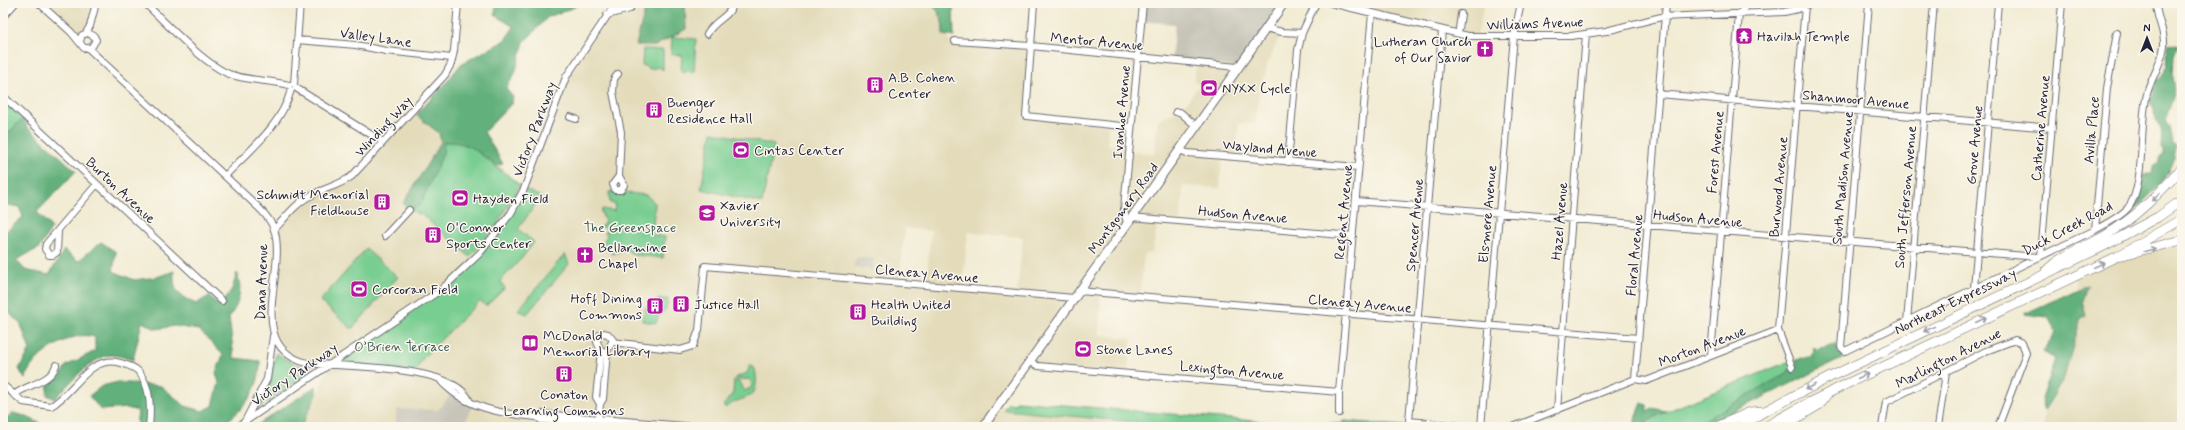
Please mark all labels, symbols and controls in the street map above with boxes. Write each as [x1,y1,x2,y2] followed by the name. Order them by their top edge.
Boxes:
[1486,13,1584,35] street label: Williams Avenue
[2127,18,2167,58] north arrow
[2143,22,2151,36] text: N
[339,24,413,52] street label: Valley Lane
[1734,26,1754,46] temple icon: Havilah Temple
[1757,28,1850,46] place label: Havilah Temple
[1050,29,1145,55] street label: Mentor Avenue
[1374,33,1472,67] place label: Lutheran Church of Our Savior
[1475,39,1495,59] church icon: Lutheran Church of Our Savior
[1109,65,1135,160] street label: Ivanhoe Avenue
[888,69,956,103] place label: A.B. Cohen Center
[2027,74,2055,182] street label: Catherine Avenue
[865,75,885,95] building icon: A.B. Cohen Center
[1199,78,1219,98] sports icon: NYXX Cycle
[509,79,561,179] street label: Victory Parkway
[1222,80,1291,98] place label: NYXX Cycle
[1801,86,1910,114] street label: Shanmoor Avenue
[351,93,418,162] street label: Winding Way
[667,94,752,128] place label: Buenger Residence Hall
[2080,96,2104,165] street label: Avilla Place
[644,100,664,120] building icon: Buenger Residence Hall
[1963,105,1987,185] street label: Grove Avenue
[1703,110,1729,194] street label: Forest Avenue
[1828,111,1858,246] street label: South Madison Avenue
[1891,125,1921,269] street label: South Jefferson Avenue
[1222,136,1318,162] street label: Wayland Avenue
[1766,136,1792,238] street label: Burwood Avenue
[731,140,751,160] sports icon: Cintas Center
[754,142,844,160] place label: Cintas Center
[81,154,159,228] street label: Burton Avenue
[1084,159,1163,258] street label: Montgomery Road
[1331,163,1359,261] street label: Regent Avenue
[1475,164,1501,264] street label: Elsmere Avenue
[1402,177,1428,272] street label: Spencer Avenue
[1548,181,1572,261] street label: Hazel Avenue
[257,186,369,220] place label: Schmidt Memorial Fieldhouse
[450,188,470,208] sports icon: Hayden Field
[473,190,548,208] place label: Hayden Field
[372,192,392,212] building icon: Schmidt Memorial Fieldhouse
[2151,192,2161,202] one-way arrow
[720,197,781,231] place label: Xavier University
[2019,198,2116,260] street label: Duck Creek Road
[1197,202,1289,228] street label: Hudson Avenue
[697,203,717,223] school or university icon: Xavier University
[1652,206,1744,232] street label: Hudson Avenue
[1622,213,1648,297] street label: Floral Avenue
[446,219,532,253] place label: O'Connor Sports Center
[584,219,676,237] park label: The Greenspace
[423,225,443,245] building icon: O'Connor Sports Center
[598,239,667,273] place label: Bellarmine Chapel
[252,243,272,321] street label: Dana Avenue
[575,245,595,265] church icon: Bellarmine Chapel
[2144,246,2157,253] one-way arrow
[874,260,980,288] street label: Cleneay Avenue
[2092,261,2104,268] one-way arrow
[1892,265,2019,339] street label: Northeast Expressway
[349,279,369,299] sports icon: Corcoran Field
[372,281,458,299] place label: Corcoran Field
[571,290,642,324] place label: Hoff Dining Commons
[1307,290,1413,318] street label: Cleneay Avenue
[671,294,691,314] building icon: Justice Hall
[645,296,665,316] building icon: Hoff Dining Commons
[694,296,759,314] place label: Justice Hall
[871,296,951,332] place label: Health United Building
[848,302,868,322] building icon: Health United Building
[1975,316,1987,323] one-way arrow
[1656,322,1749,372] street label: Morton Avenue
[1893,324,2005,395] street label: Marlington Avenue
[1924,326,1936,333] one-way arrow
[543,327,650,361] place label: McDonald Memorial Library
[520,333,540,353] library icon: McDonald Memorial Library
[354,338,450,356] park label: O’Brien Terrace
[248,339,341,410] street label: Victory Parkway
[1073,339,1093,359] sports icon: Stone Lanes
[1096,341,1173,359] place label: Stone Lanes
[1179,357,1285,387] street label: Lexington Avenue
[554,364,574,384] building icon: Conaton Learning Commons
[1857,372,1869,379] one-way arrow
[1804,383,1816,391] one-way arrow
[504,386,624,422] place label: Conaton Learning Commons

